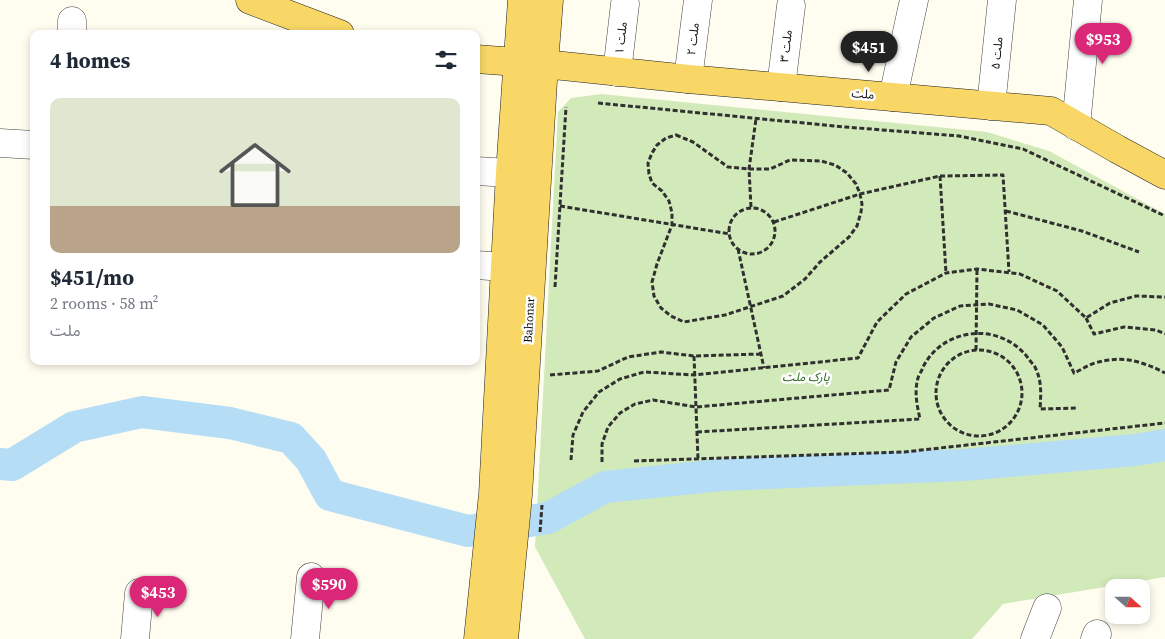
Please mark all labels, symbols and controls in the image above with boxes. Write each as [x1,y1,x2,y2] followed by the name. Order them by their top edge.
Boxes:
[611,21,631,55] street label: ملت ۱
[683,22,703,56] street label: ۲ ملت
[1073,22,1133,65] pin: $953
[1086,28,1120,50] text: $953
[776,29,796,63] street label: ۳ ملت
[839,30,899,73] pin: $451
[852,36,886,58] text: $451
[987,36,1007,70] street label: ۵ ملت
[50,46,130,75] text: 4 homes
[432,46,460,74] icon: filters
[851,85,875,103] street label: ملت
[210,130,300,220] icon: home
[50,263,134,292] text: $451/mo
[50,292,158,314] text: 2 rooms · 58 m²
[520,297,538,343] street label: Bahonar
[50,319,81,341] text: ملت
[782,369,830,385] park label: پارک ملت
[299,568,359,610] pin: $590
[312,573,346,595] text: $590
[128,576,188,618] pin: $453
[1105,579,1150,624] north arrow
[1105,579,1150,624] map controls
[141,581,175,603] text: $453

